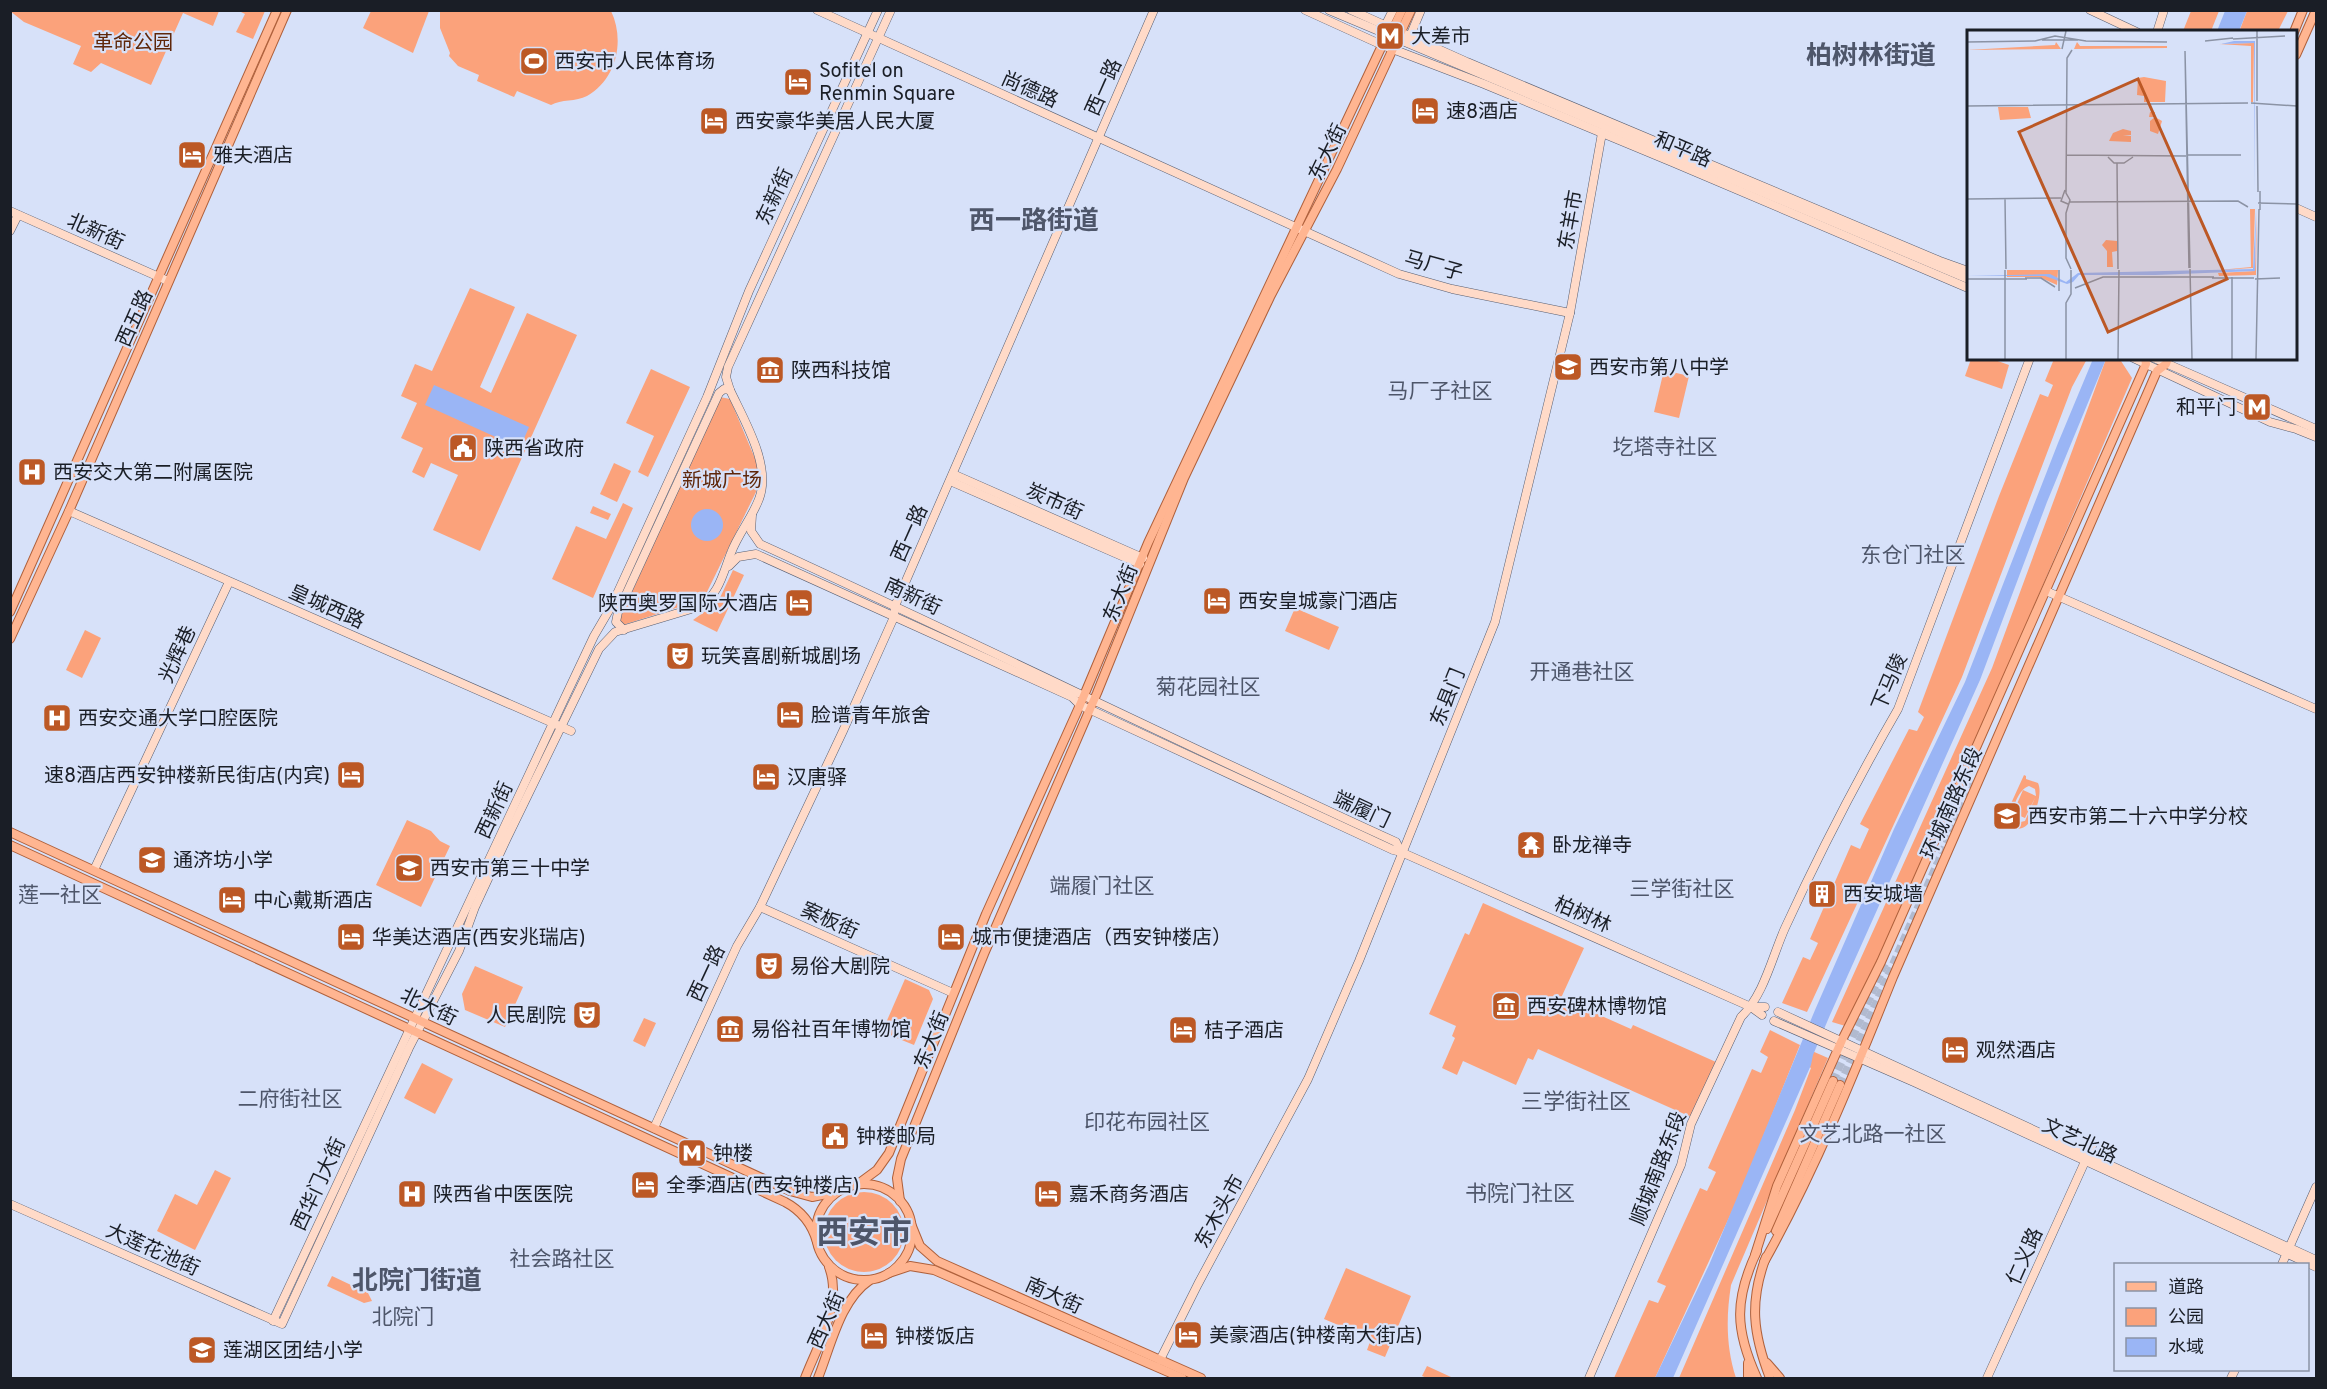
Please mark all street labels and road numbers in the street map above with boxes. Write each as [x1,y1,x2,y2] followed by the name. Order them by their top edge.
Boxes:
[1081,55,1129,121] street label: 西一路
[996,67,1062,115] street label: 尚德路
[1304,120,1354,186] street label: 东大街
[1650,127,1715,175] street label: 和平路
[751,164,800,230] street label: 东新街
[1554,189,1590,252] street label: 东羊市
[62,209,128,257] street label: 北新街
[1401,246,1466,288] street label: 马厂子
[112,286,160,352] street label: 西五路
[1021,479,1087,527] street label: 炭市街
[887,501,935,567] street label: 西一路
[1099,561,1145,626] street label: 东大街
[879,573,945,622] street label: 南新街
[284,580,368,636] street label: 皇城西路
[154,622,203,688] street label: 光辉巷
[1867,650,1915,715] street label: 下马陵
[1426,665,1472,730] street label: 东县门
[1917,744,1989,864] street label: 环城南路东段
[471,778,520,844] street label: 西新街
[1328,786,1394,835] street label: 端履门
[1549,892,1615,940] street label: 柏树林
[796,898,862,946] street label: 案板街
[683,941,732,1007] street label: 西一路
[395,983,461,1033] street label: 北大街
[910,1008,956,1073] street label: 东大街
[1626,1108,1694,1229] street label: 顺城南路东段
[2037,1113,2121,1170] street label: 文艺北路
[287,1134,353,1236] street label: 西华门大街
[1190,1171,1252,1253] street label: 东木头市
[101,1219,203,1283] street label: 大莲花池街
[2002,1224,2050,1290] street label: 仁义路
[1020,1273,1086,1321] street label: 南大街
[804,1288,852,1354] street label: 西大街

